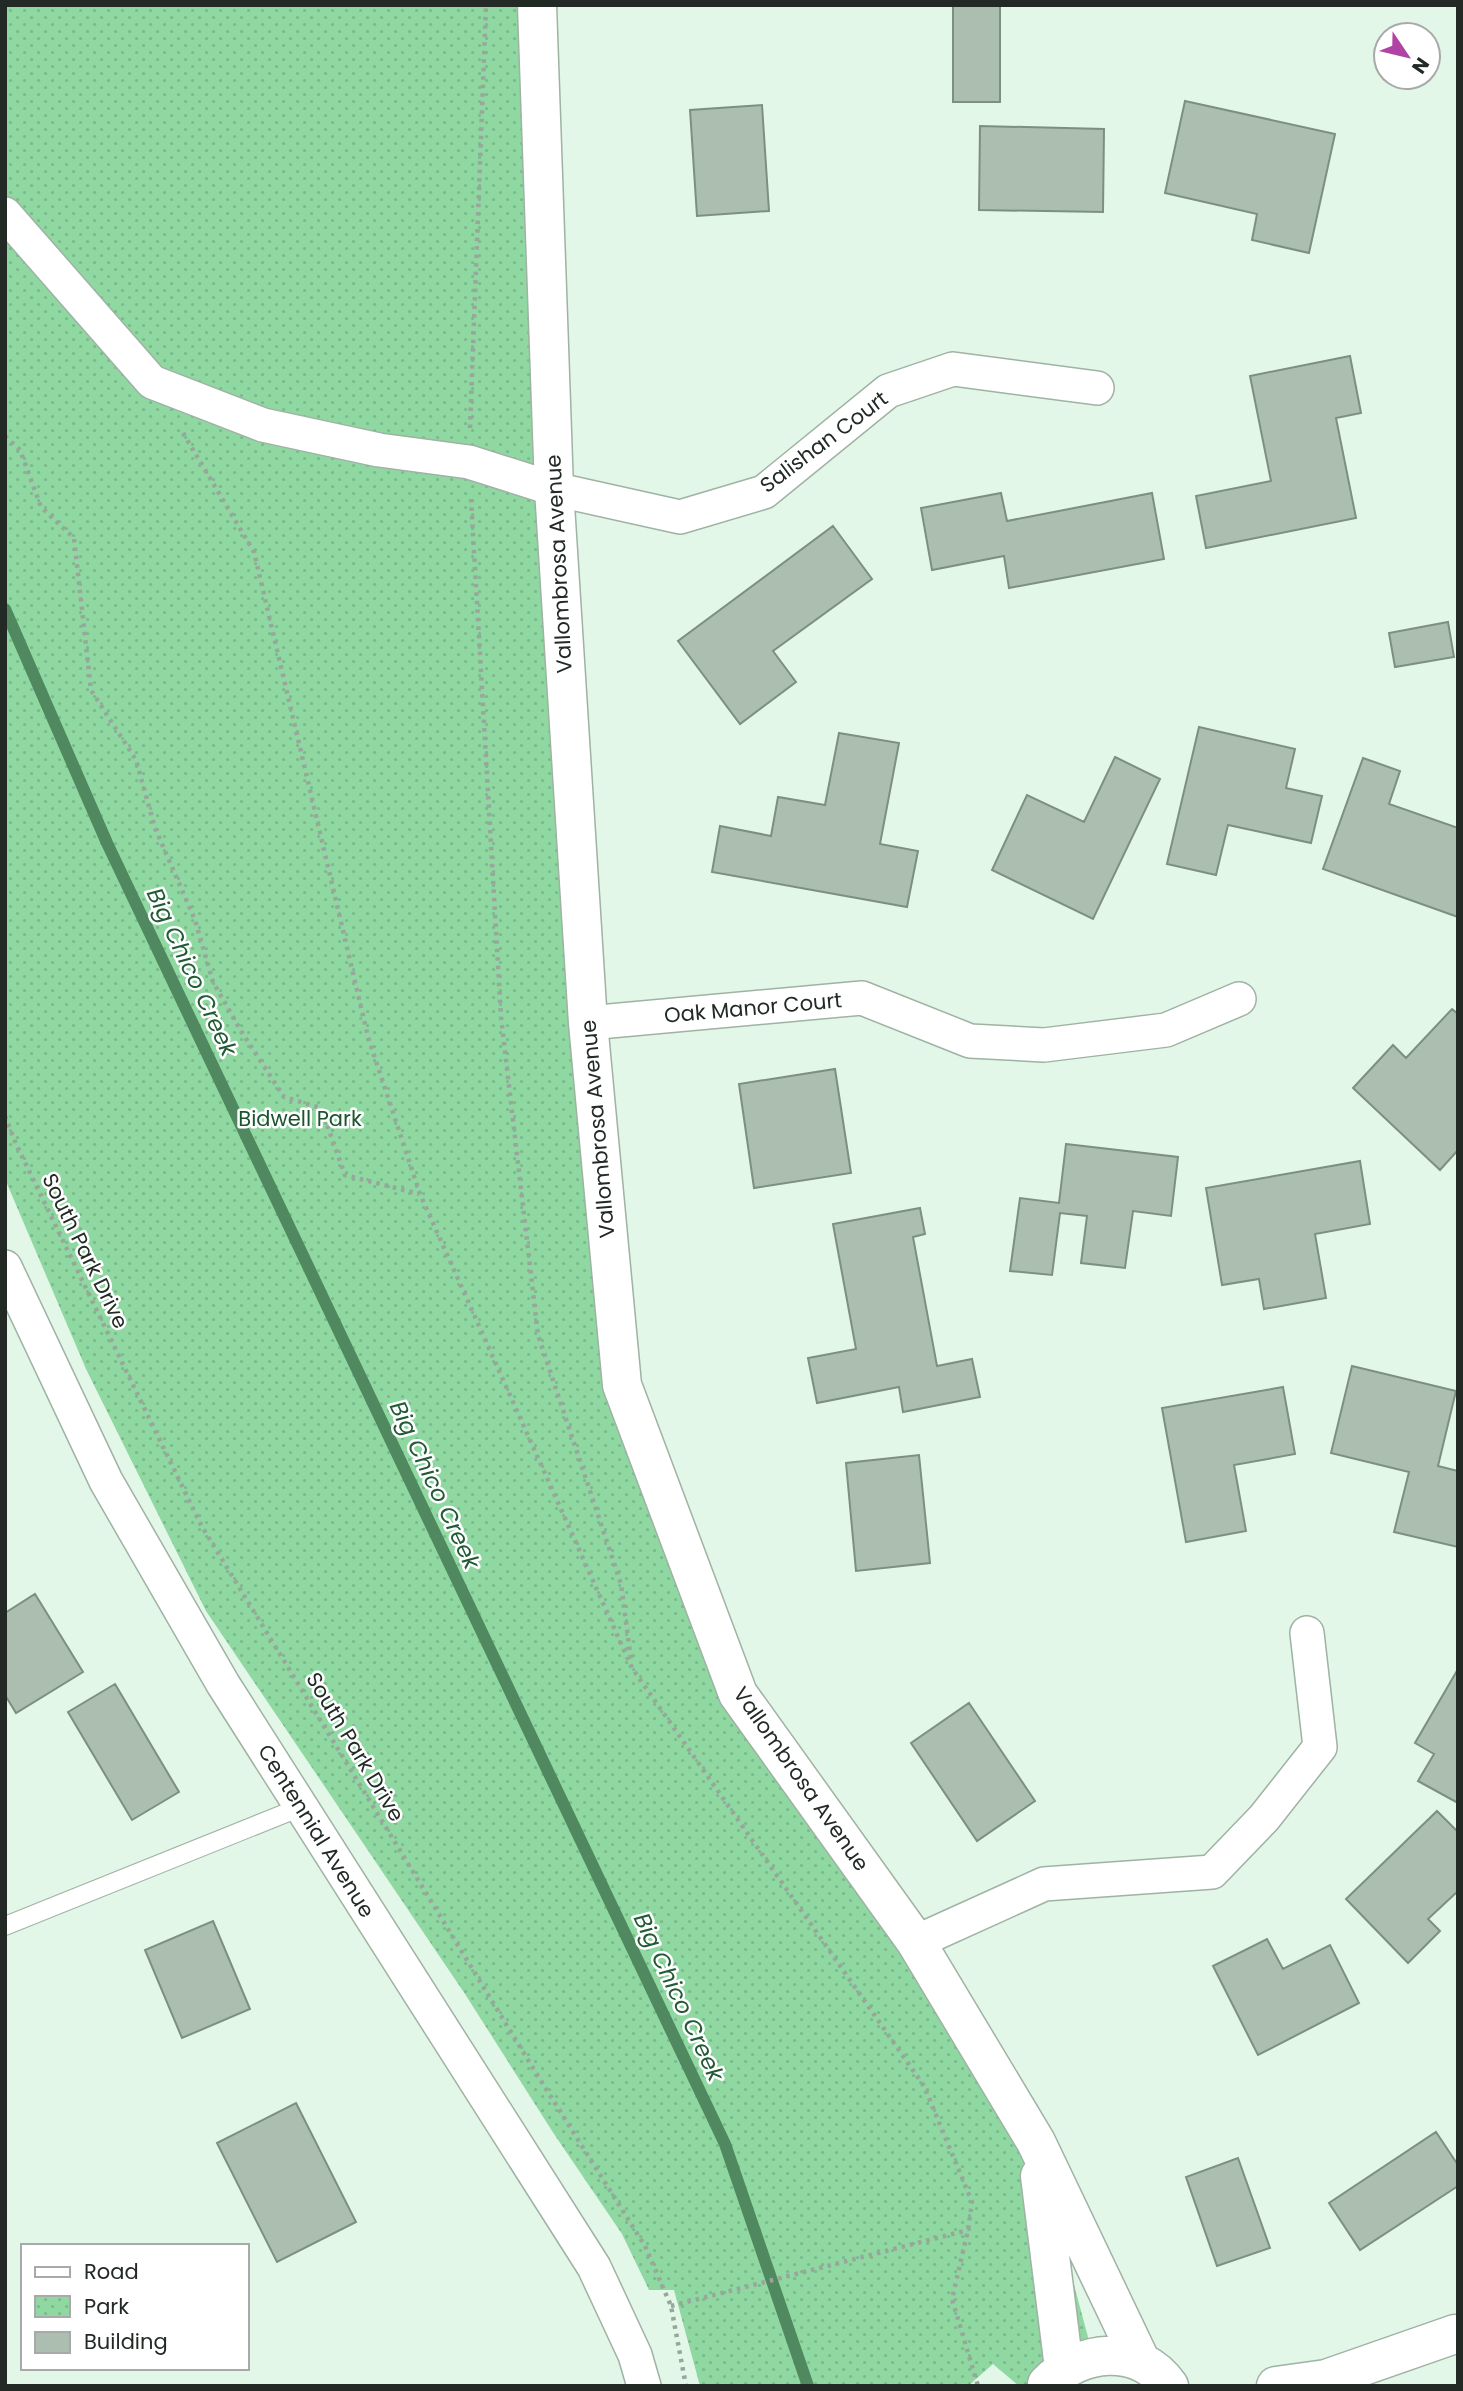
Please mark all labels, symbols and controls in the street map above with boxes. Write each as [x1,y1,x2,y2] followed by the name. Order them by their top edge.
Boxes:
[1372,21,1442,91] north arrow
[1405,52,1436,79] text: N
[754,384,894,499] street label: Salishan Court
[538,454,579,674] street label: Vallombrosa Avenue
[139,883,246,1063] water label: Big Chico Creek
[663,985,843,1030] street label: Oak Manor Court
[574,1019,621,1239] street label: Vallombrosa Avenue
[238,1104,362,1133] park label: Bidwell Park
[35,1168,136,1333] street label: South Park Drive
[382,1396,489,1576] water label: Big Chico Creek
[299,1667,411,1827] street label: South Park Drive
[727,1681,876,1877] street label: Vallombrosa Avenue
[251,1739,382,1923] street label: Centennial Avenue
[626,1908,733,2088] water label: Big Chico Creek
[21,2244,248,2370] legend
[84,2257,139,2286] text: Road
[84,2292,129,2321] text: Park
[84,2327,168,2356] text: Building

